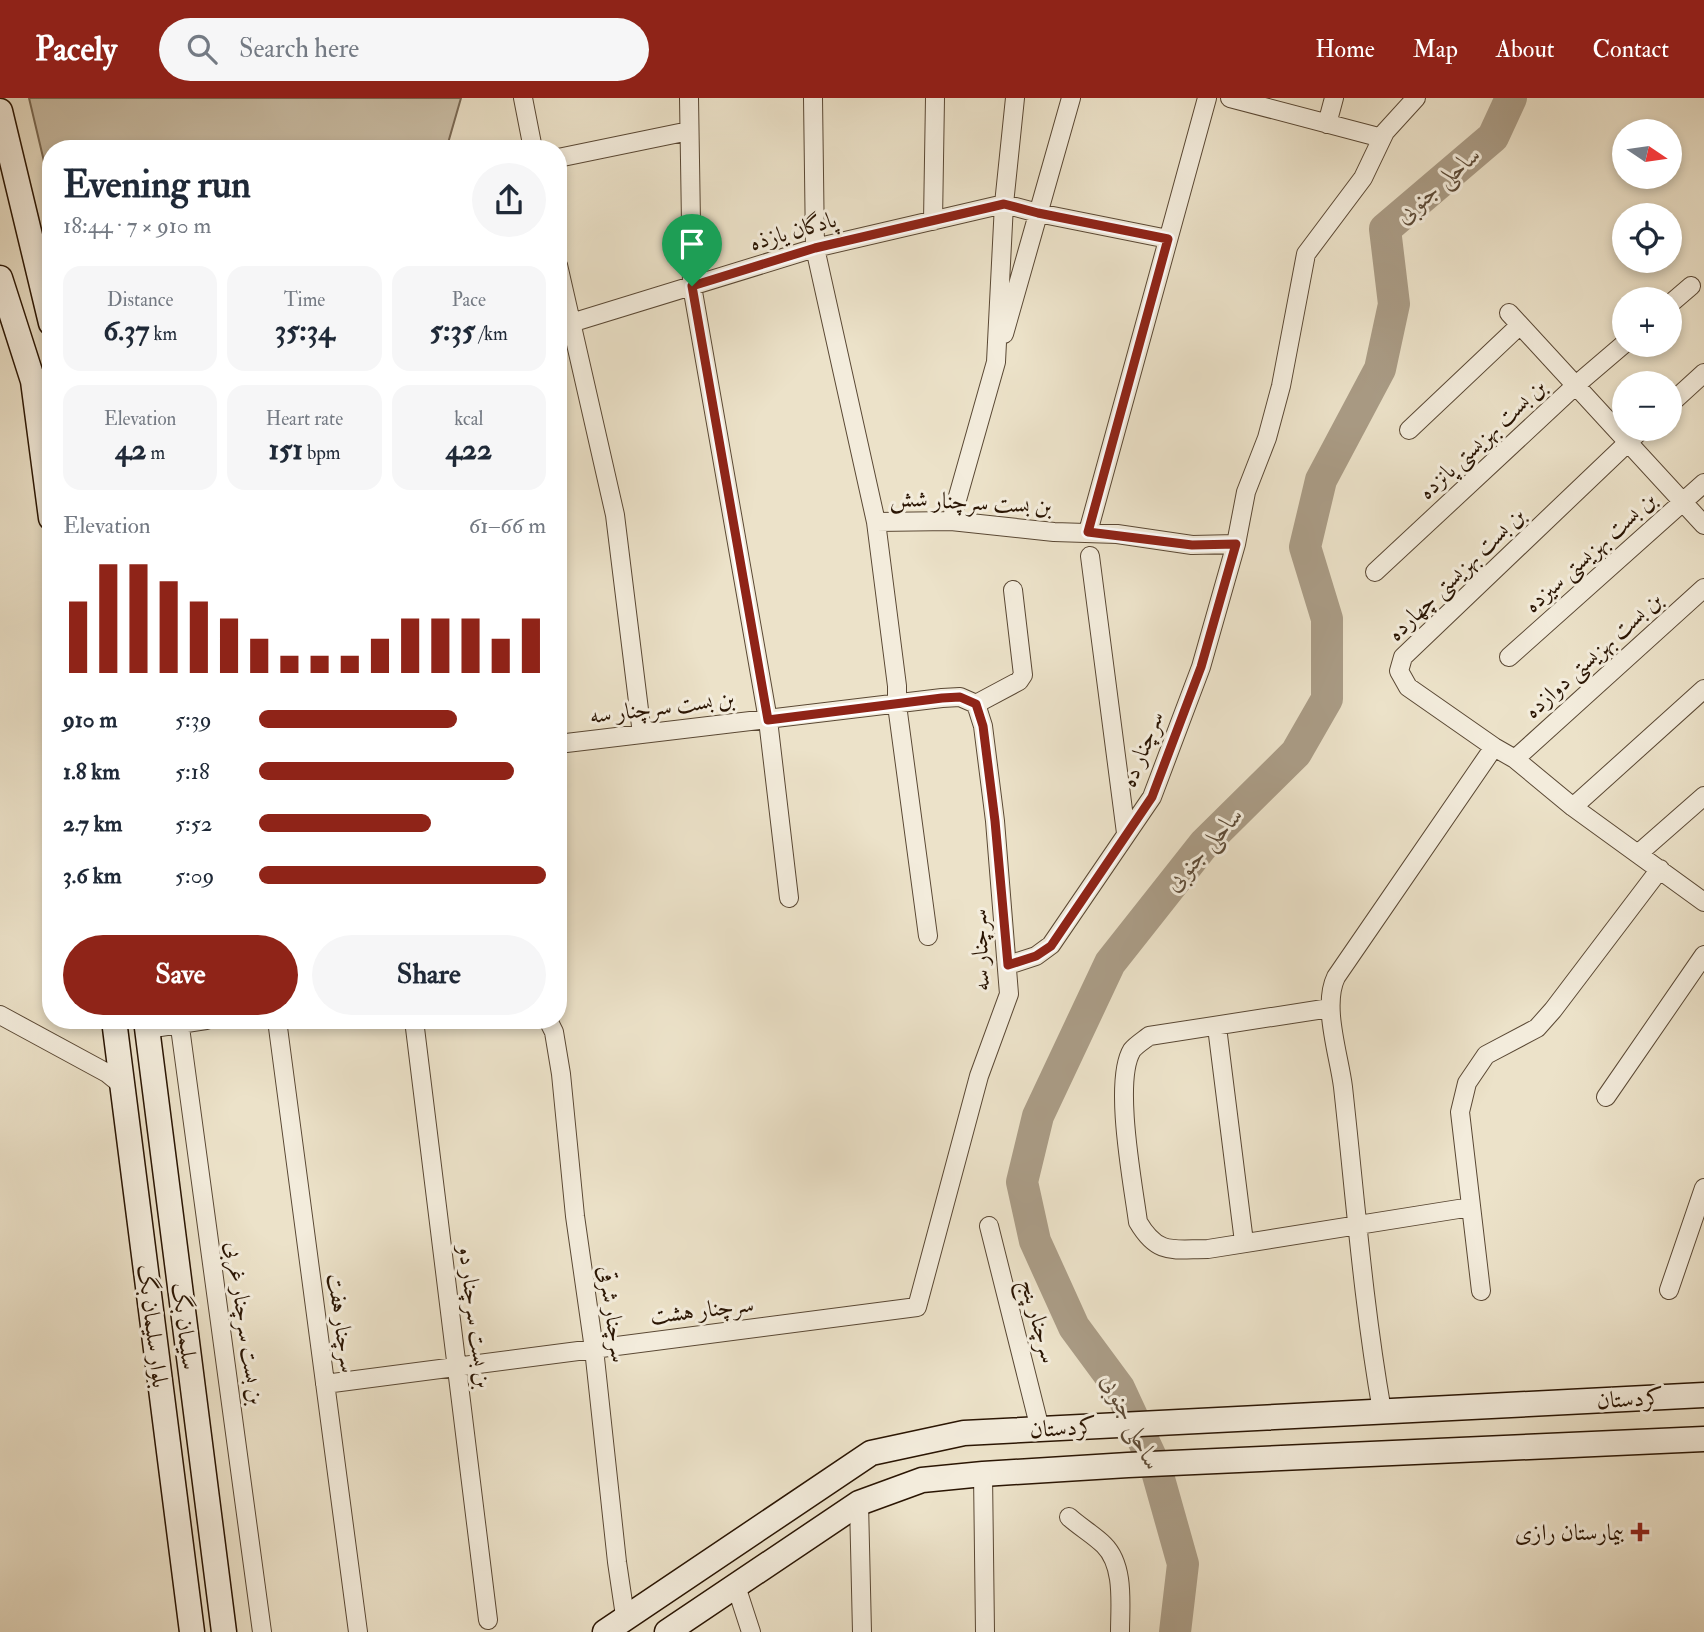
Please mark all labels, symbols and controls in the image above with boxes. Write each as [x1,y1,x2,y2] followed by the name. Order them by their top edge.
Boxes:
[159,18,649,81] search box
[35,29,117,70] text: Pacely
[183,30,221,68] icon: search
[239,33,359,65] text: Search here
[1315,34,1375,65] text: Home
[1413,34,1458,65] text: Map
[1496,34,1555,65] text: About
[1593,34,1669,65] text: Contact
[1612,119,1682,189] north arrow
[1612,119,1682,441] map controls
[1389,139,1488,232] water label: ساحلی جنوبی
[63,161,251,209] text: Evening run
[472,163,546,237] button: share
[1612,203,1682,273] button: locate
[746,204,842,259] street label: پادگان یازذه
[63,211,211,240] text: 18:44 · 7 × 910 m
[662,214,722,286] pin
[673,225,711,263] icon: arrive
[1612,287,1682,357] button: +
[107,288,173,312] text: Distance
[284,288,325,312] text: Time
[452,288,486,312] text: Pace
[103,312,149,349] text: 6.37
[275,312,334,349] text: 35:34
[430,312,475,349] text: 5:35
[149,322,177,346] text: km
[475,322,508,346] text: /km
[1612,371,1682,441] button: −
[1412,372,1553,507] street label: بن بست بهزیستی پانزده
[104,407,176,431] text: Elevation
[266,407,343,431] text: Heart rate
[454,407,483,431] text: kcal
[115,431,146,468] text: 42
[268,431,303,468] text: 151
[446,431,492,468] text: 422
[146,441,165,465] text: m
[303,441,341,465] text: bpm
[889,483,1053,522] street label: بن بست سرچنار شش
[1518,485,1663,620] street label: بن بست بهزیستی سیزده
[1381,501,1532,648] street label: بن بست بهزیستی چهارده
[63,511,151,540] text: Elevation
[469,511,546,540] text: 61–66 m
[1518,585,1669,725] street label: بن بست بهزیستی دوازده
[588,684,736,731] street label: بن بست سرچنار سه
[63,705,117,734] text: 910 m
[175,705,211,734] text: 5:39
[1114,707,1171,792] street label: سرچنار ده
[63,757,120,786] text: 1.8 km
[175,757,210,786] text: 5:18
[1158,800,1251,899] water label: ساحلی جنوبی
[63,809,122,838] text: 2.7 km
[175,809,212,838] text: 5:52
[63,861,122,890] text: 3.6 km
[175,861,214,890] text: 5:09
[964,908,997,992] street label: سرچنار سه
[63,935,298,1015] button: Save
[312,935,546,1015] button: Share
[218,1239,271,1407] street label: بن بست سرچنار غربی
[451,1242,498,1390] street label: بن بست سرچنار دو
[131,1263,175,1389] street label: بلوار سلیمان بگ
[591,1264,634,1364] street label: سرچنار شرقی
[320,1271,363,1375] street label: سرچنار هفت
[1008,1276,1064,1368] street label: سرچنار پنج
[165,1281,205,1371] street label: سلیمان بگ
[648,1289,756,1332] street label: سرچنار هشت
[1093,1369,1168,1476] water label: ساحلی جنوبی
[1596,1383,1664,1415] street label: کردستان
[1029,1412,1097,1444] street label: کردستان
[1515,1518,1624,1547] place label: بیمارستان رازی
[1630,1522,1650,1542] marker: بیمارستان رازی

